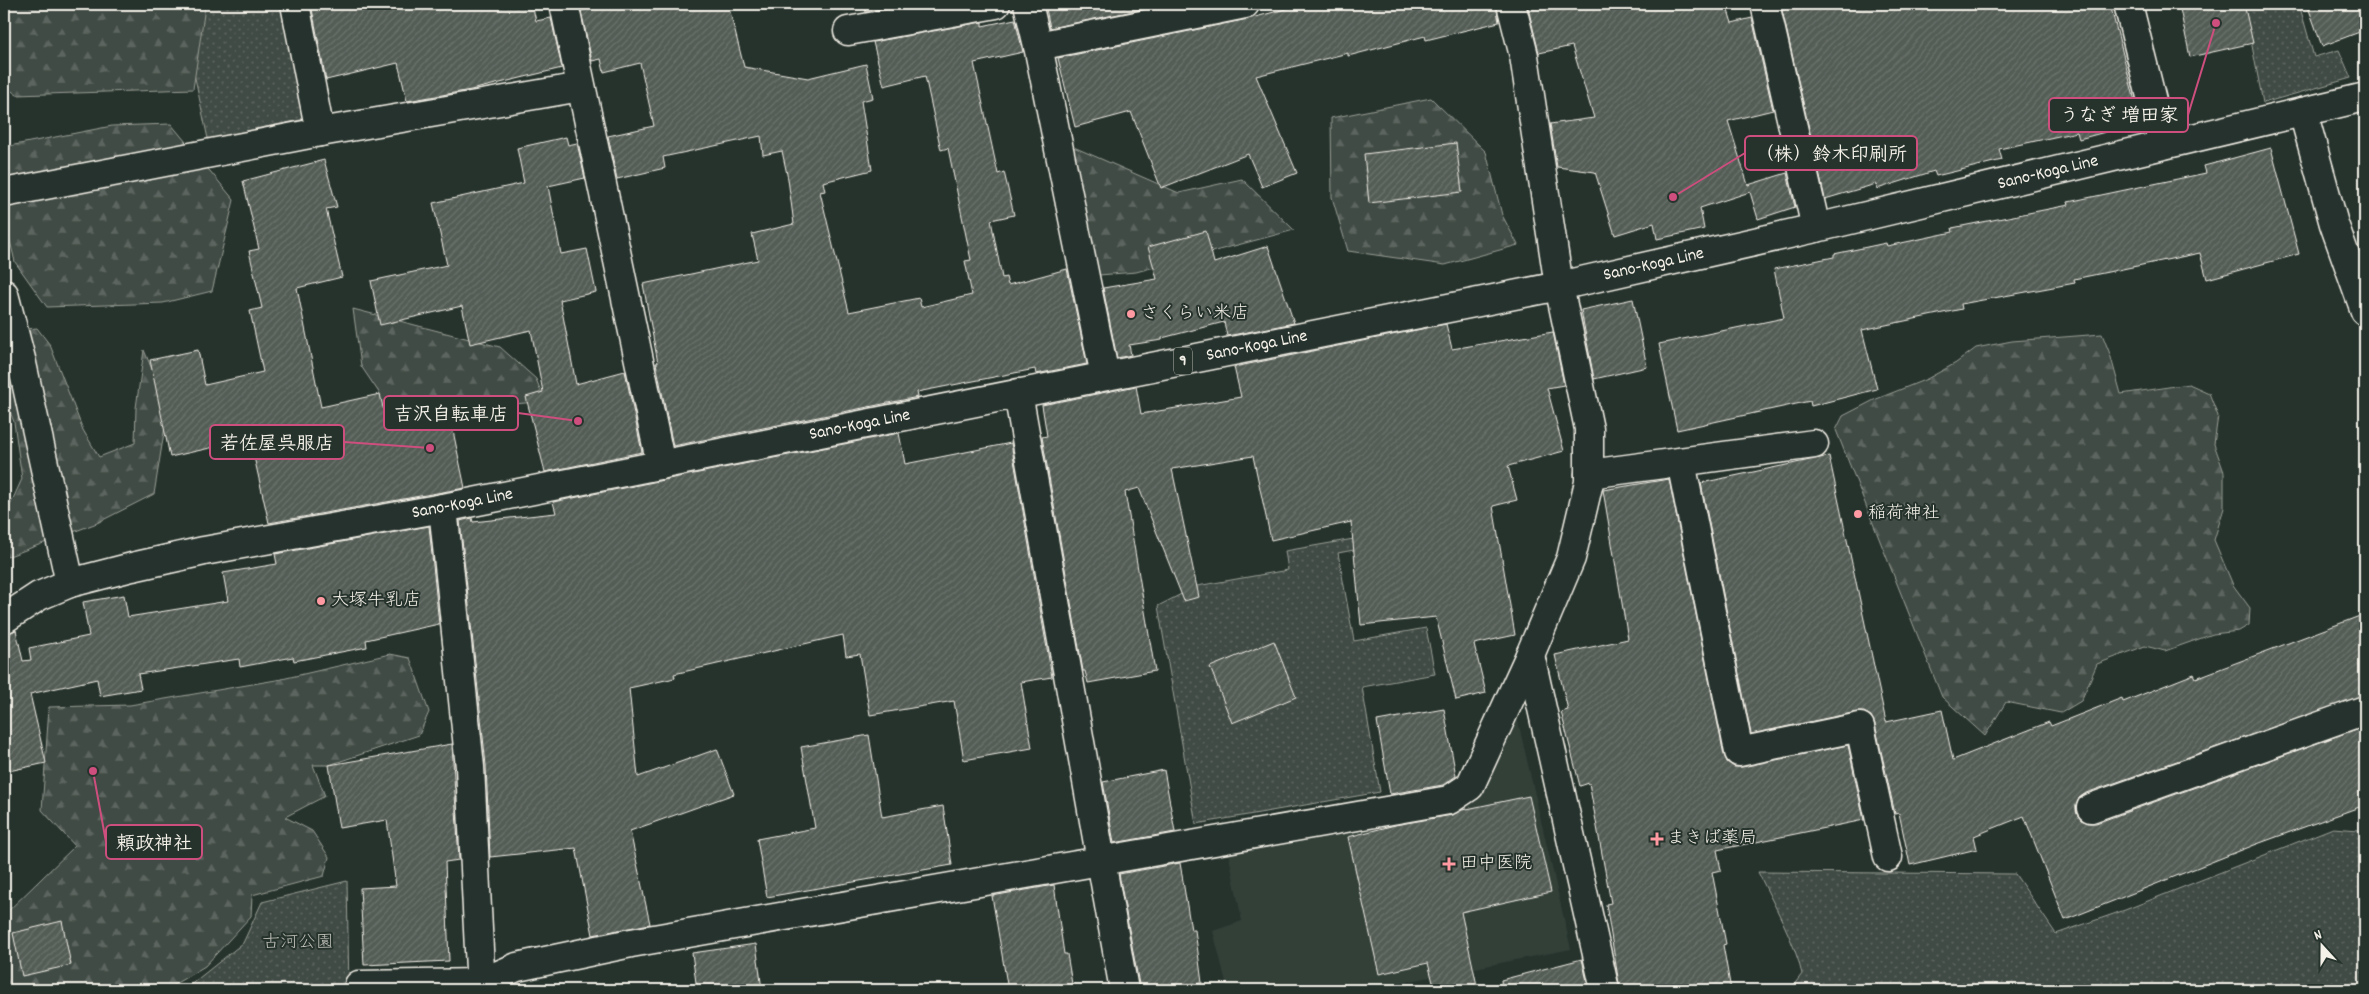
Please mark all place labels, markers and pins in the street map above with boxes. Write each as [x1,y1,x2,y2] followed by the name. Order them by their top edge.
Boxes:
[2049,98,2188,132] callout: うなぎ 増田家
[1745,136,1917,170] callout: （株）鈴木印刷所
[1141,302,1249,327] place label: さくらい米店
[1125,308,1137,320] marker: さくらい米店
[384,396,518,430] callout: 吉沢自転車店
[210,425,344,459] callout: 若佐屋呉服店
[1868,502,1940,527] place label: 稲荷神社
[1852,508,1864,520] marker: 稲荷神社
[331,589,421,614] place label: 大塚牛乳店
[315,595,327,607] marker: 大塚牛乳店
[106,825,202,859] callout: 頼政神社
[1667,827,1757,852] place label: まきば薬局
[1651,833,1663,845] marker: まきば薬局
[1460,852,1532,877] place label: 田中医院
[1442,857,1456,871] marker: 田中医院

